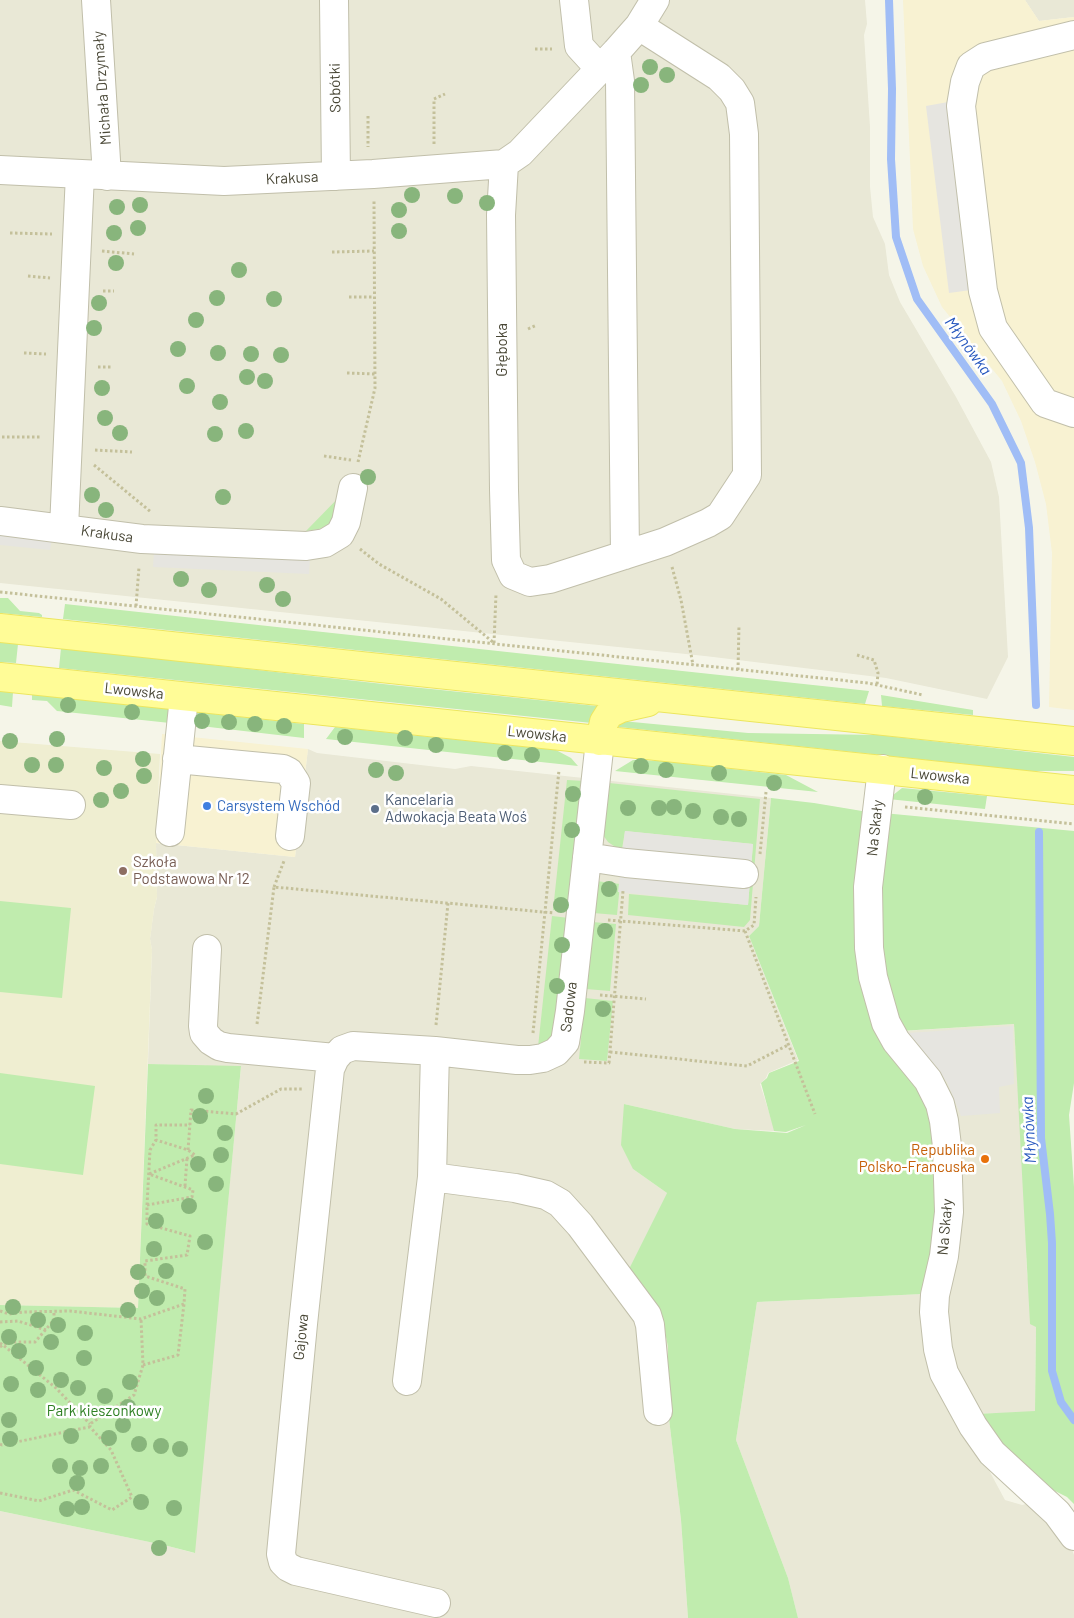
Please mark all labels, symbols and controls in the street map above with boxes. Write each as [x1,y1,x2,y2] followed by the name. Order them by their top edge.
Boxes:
[89,30,115,146] street label: Michała Drzymały
[326,63,344,113] street label: Sobótki
[265,168,319,188] street label: Krakusa
[941,313,995,379] water label: Młynówka
[493,323,511,377] street label: Głęboka
[80,521,134,547] street label: Krakusa
[104,679,164,703] street label: Lwowska
[507,722,567,746] street label: Lwowska
[910,764,970,788] street label: Lwowska
[385,791,527,826] place label: Kancelaria Adwokacja Beata Woś
[217,797,340,815] place label: Carsystem Wschód
[863,799,887,857] street label: Na Skały
[201,800,213,812] marker: Carsystem Wschód
[369,803,381,815] marker: Kancelaria Adwokacja Beata Woś
[133,853,250,888] place label: Szkoła Podstawowa Nr 12
[117,865,129,877] marker: Szkoła Podstawowa Nr 12
[557,981,581,1033] street label: Sadowa
[1018,1096,1040,1164] water label: Młynówka
[859,1141,975,1176] place label: Republika Polsko-Francuska
[979,1153,991,1165] marker: Republika Polsko-Francuska
[934,1198,956,1256] street label: Na Skały
[290,1313,312,1361] street label: Gajowa
[47,1402,161,1420] park label: Park kieszonkowy

